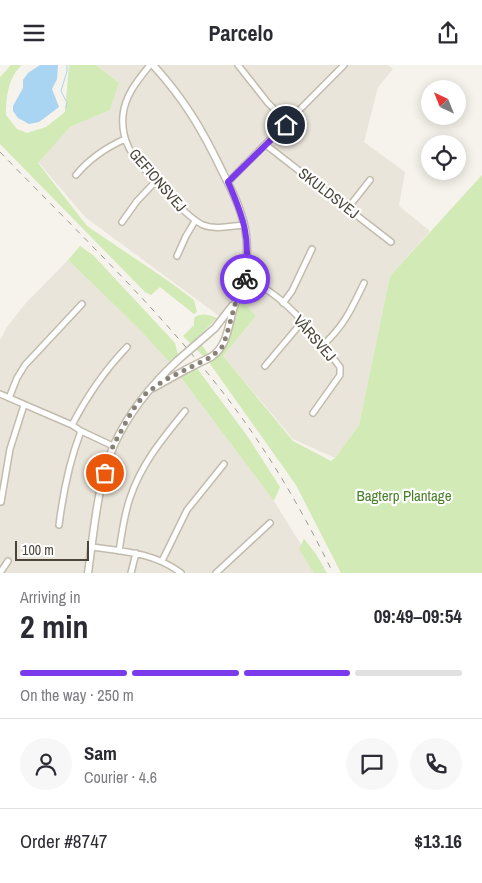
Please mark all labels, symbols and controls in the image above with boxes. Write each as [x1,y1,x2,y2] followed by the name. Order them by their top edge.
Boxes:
[208,18,274,48] text: Parcelo
[20,19,48,47] icon: menu
[434,19,462,47] icon: share
[421,80,466,125] north arrow
[421,80,466,180] map controls
[265,104,307,146] pin
[272,111,300,139] icon: home
[421,135,466,180] button: locate
[125,144,191,216] street label: GEFIONSVEJ
[294,163,364,223] street label: SKULDSVEJ
[220,254,270,304] courier
[231,265,259,293] icon: bike
[289,310,341,366] street label: VÅRSVEJ
[84,452,126,494] pin
[91,459,119,487] icon: bag
[356,485,452,506] park label: Bagterp Plantage
[15,538,89,561] scale bar
[22,541,54,559] text: 100 m
[20,586,81,608] text: Arriving in
[374,603,462,629] text: 09:49–09:54
[20,605,89,648] text: 2 min
[20,684,134,706] text: On the way · 250 m
[20,738,72,790] button: person
[346,738,398,790] button: chat
[410,738,462,790] button: phone
[84,740,117,766] text: Sam
[84,766,157,788] text: Courier · 4.6
[20,828,107,854] text: Order #8747
[414,828,462,854] text: $13.16

